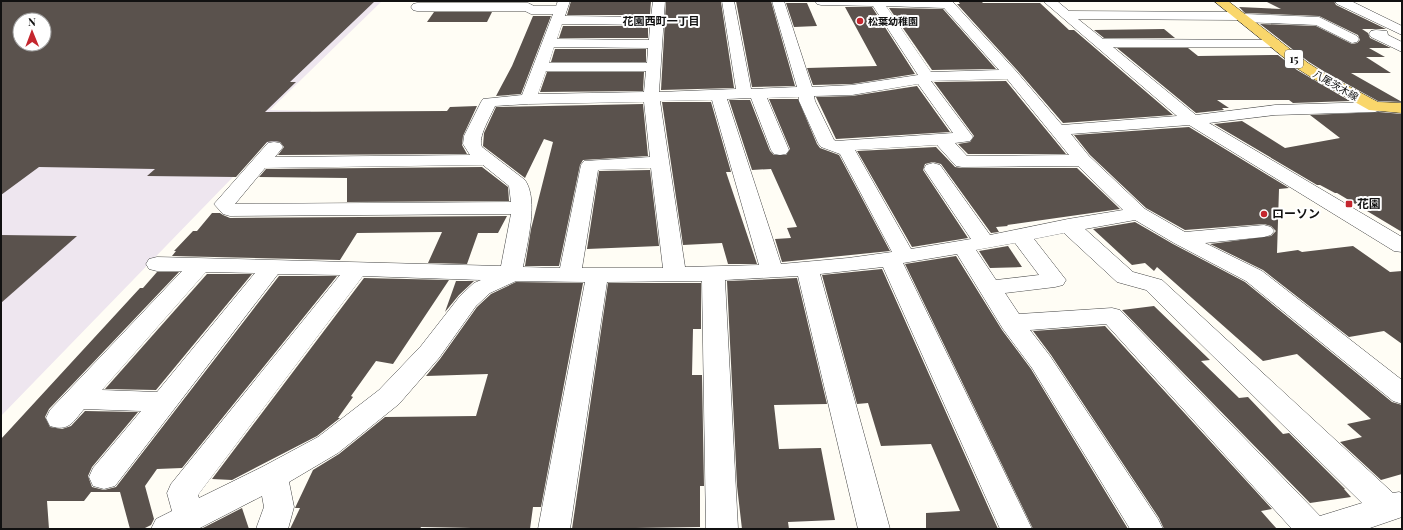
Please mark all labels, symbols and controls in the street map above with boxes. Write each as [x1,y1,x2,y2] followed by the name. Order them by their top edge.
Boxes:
[12,12,52,52] north arrow
[623,13,700,28] district label: 花園西町一丁目
[28,14,36,29] text: N
[868,14,918,28] place label: 松葉幼稚園
[855,16,865,26] marker: 松葉幼稚園
[1285,50,1303,68] road number: 15
[1311,66,1361,104] street label: 八尾茨木線
[1357,195,1381,211] place label: 花園
[1344,199,1354,209] marker: 花園
[1272,205,1320,221] place label: ローソン
[1259,209,1269,219] marker: ローソン

